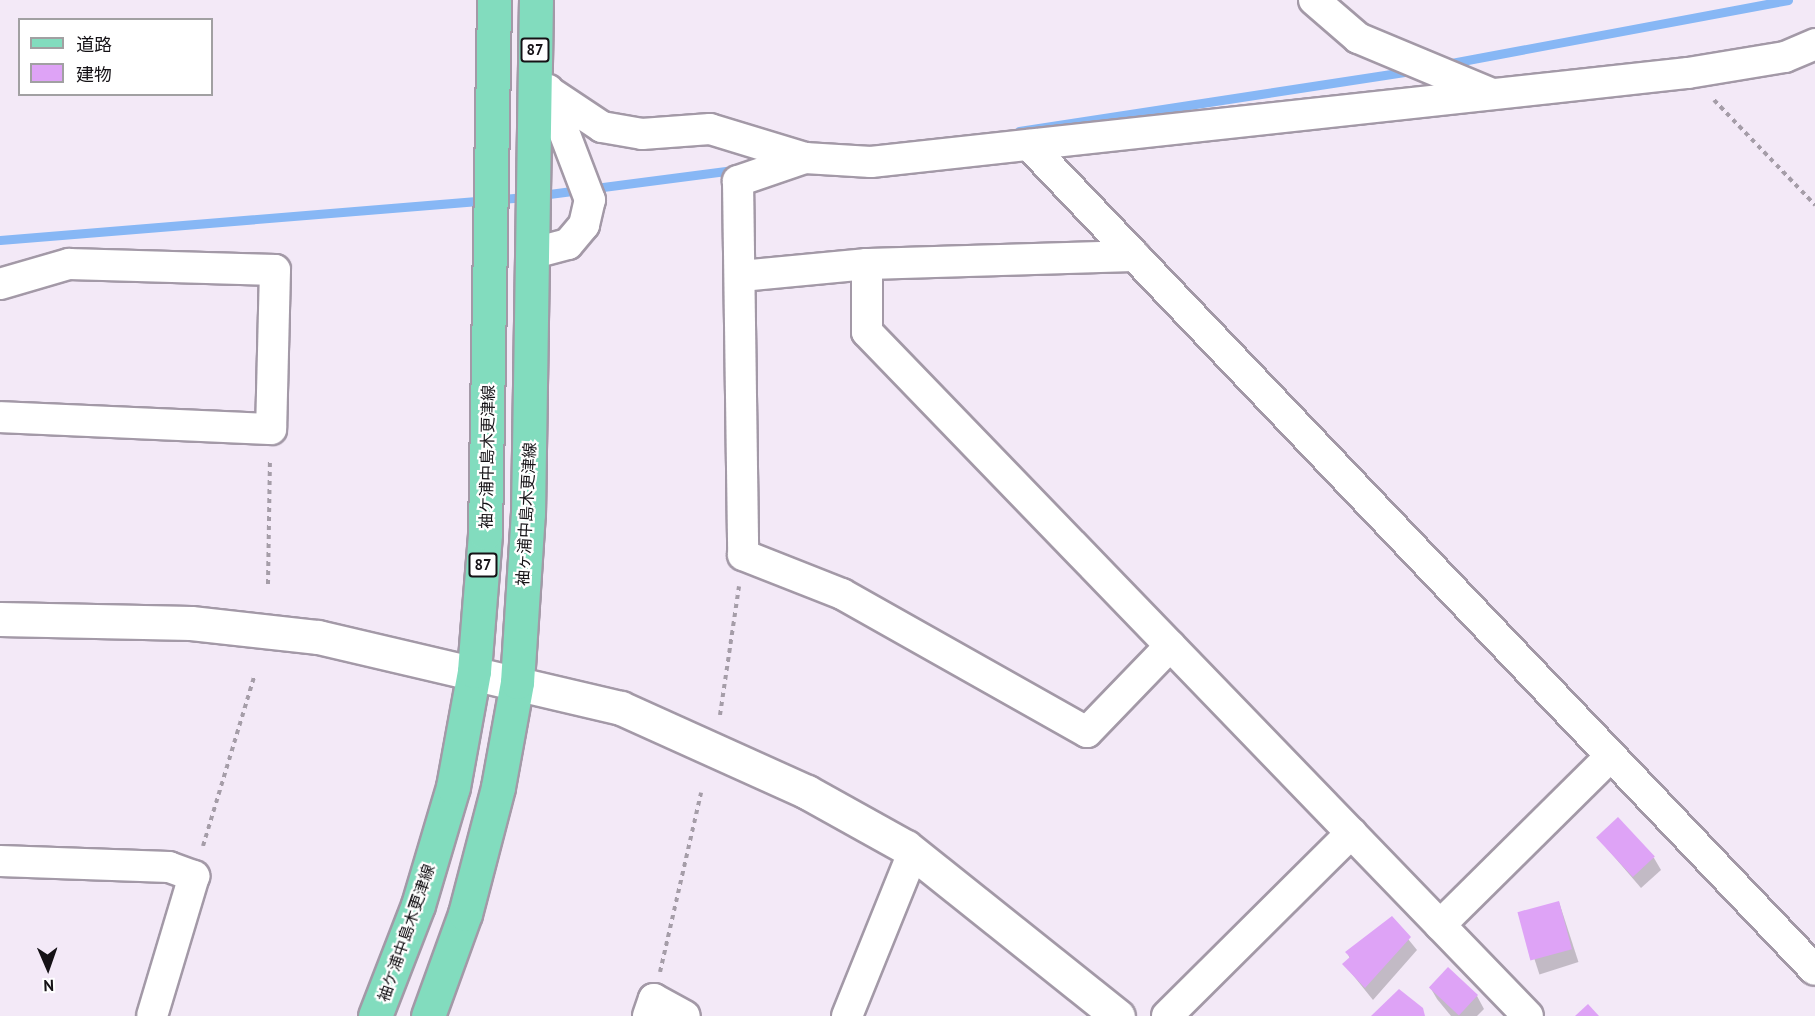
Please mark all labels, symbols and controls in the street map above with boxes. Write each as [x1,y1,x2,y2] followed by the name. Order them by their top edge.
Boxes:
[18,18,213,96] legend
[76,33,112,56] text: 道路
[520,38,550,62] road number: 87
[76,63,112,86] text: 建物
[476,385,498,529] street label: 袖ケ浦中島木更津線
[513,442,539,586] street label: 袖ヶ浦中島木更津線
[468,553,498,577] road number: 87
[373,862,439,1004] street label: 袖ケ浦中島木更津線
[18,938,78,998] north arrow
[43,976,54,996] text: N

